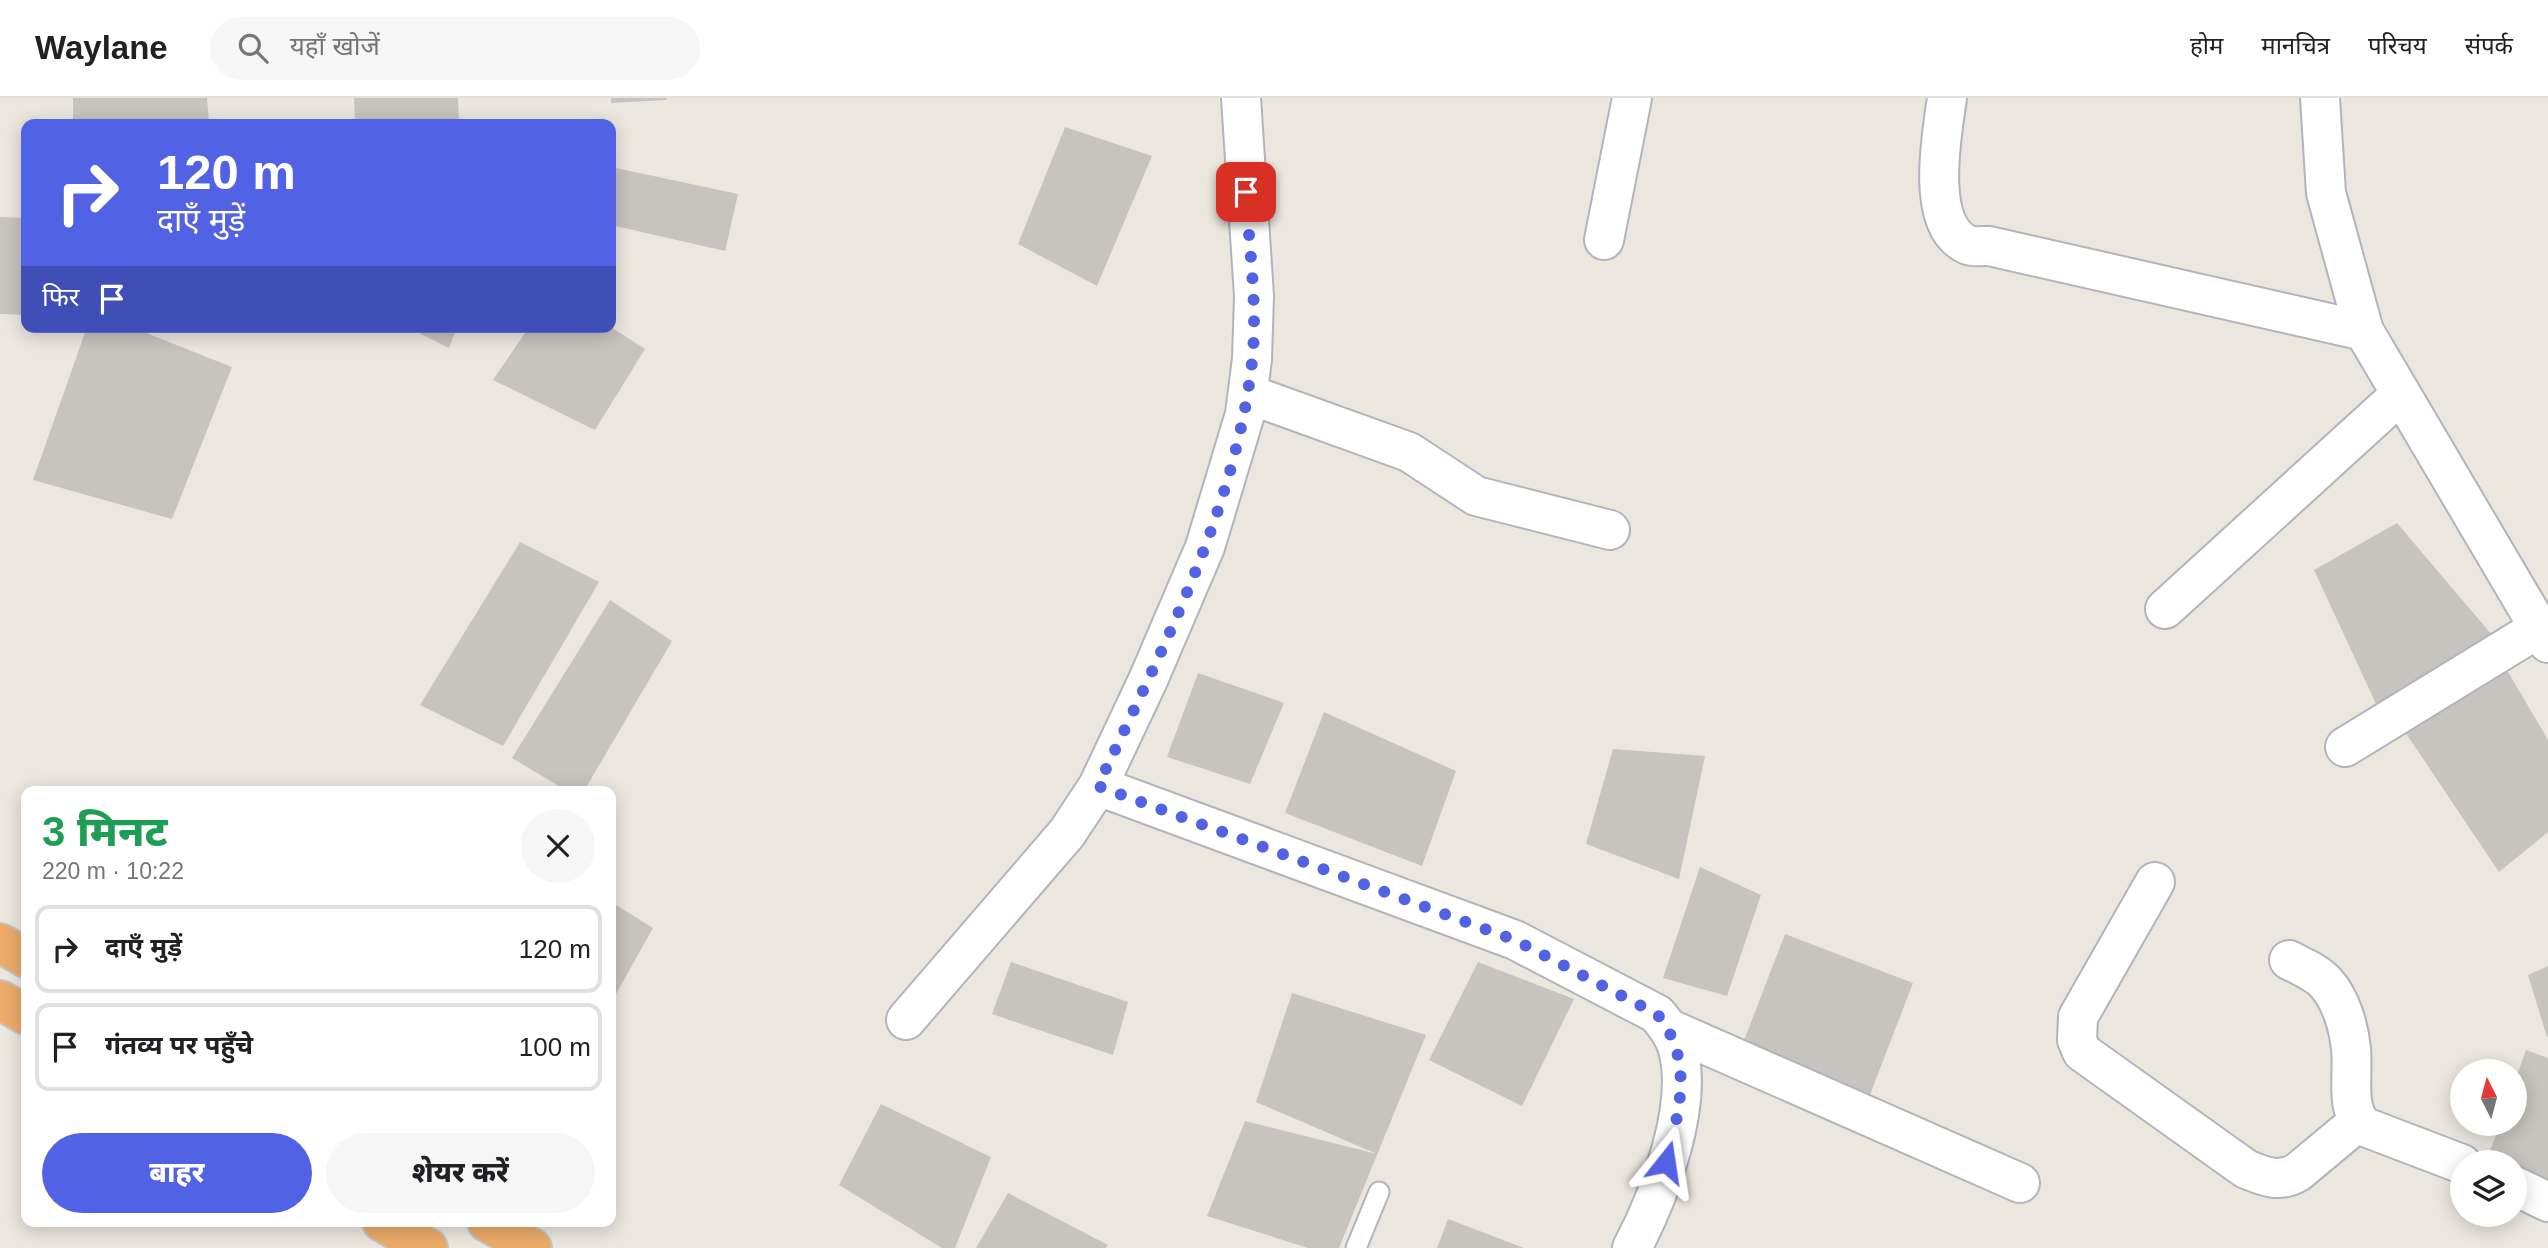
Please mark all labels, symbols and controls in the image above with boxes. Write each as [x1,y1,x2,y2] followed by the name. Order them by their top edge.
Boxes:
[210,17,700,80] search box
[35,29,168,66] text: Waylane
[234,29,272,67] icon: search
[290,31,380,61] text: यहाँ खोजें
[2190,32,2223,59] text: होम
[2261,32,2330,59] text: मानचित्र
[2368,32,2427,59] text: परिचय
[2465,32,2513,59] text: संपर्क
[157,145,296,199] text: 120 m
[42,147,133,238] icon: right
[1216,162,1276,222] pin
[1227,173,1265,211] icon: arrive
[157,202,245,238] text: दाएँ मुड़ें
[93,280,131,318] icon: arrive
[42,282,79,312] text: फिर
[42,808,167,855] text: 3 मिनट
[521,809,595,883] button: close
[42,858,184,884] text: 220 m · 10:22
[46,930,84,968] icon: right
[105,932,182,962] text: दाएँ मुड़ें
[519,934,591,964] text: 120 m
[46,1028,84,1066] icon: arrive
[105,1030,253,1060] text: गंतव्य पर पहुँचे
[519,1032,591,1062] text: 100 m
[2450,1059,2527,1136] north arrow
[2450,1059,2527,1227] map controls
[1629,1125,1703,1199] position arrow
[42,1133,312,1213] button: बाहर
[326,1133,595,1213] button: शेयर करें
[2450,1150,2527,1227] button: layers

